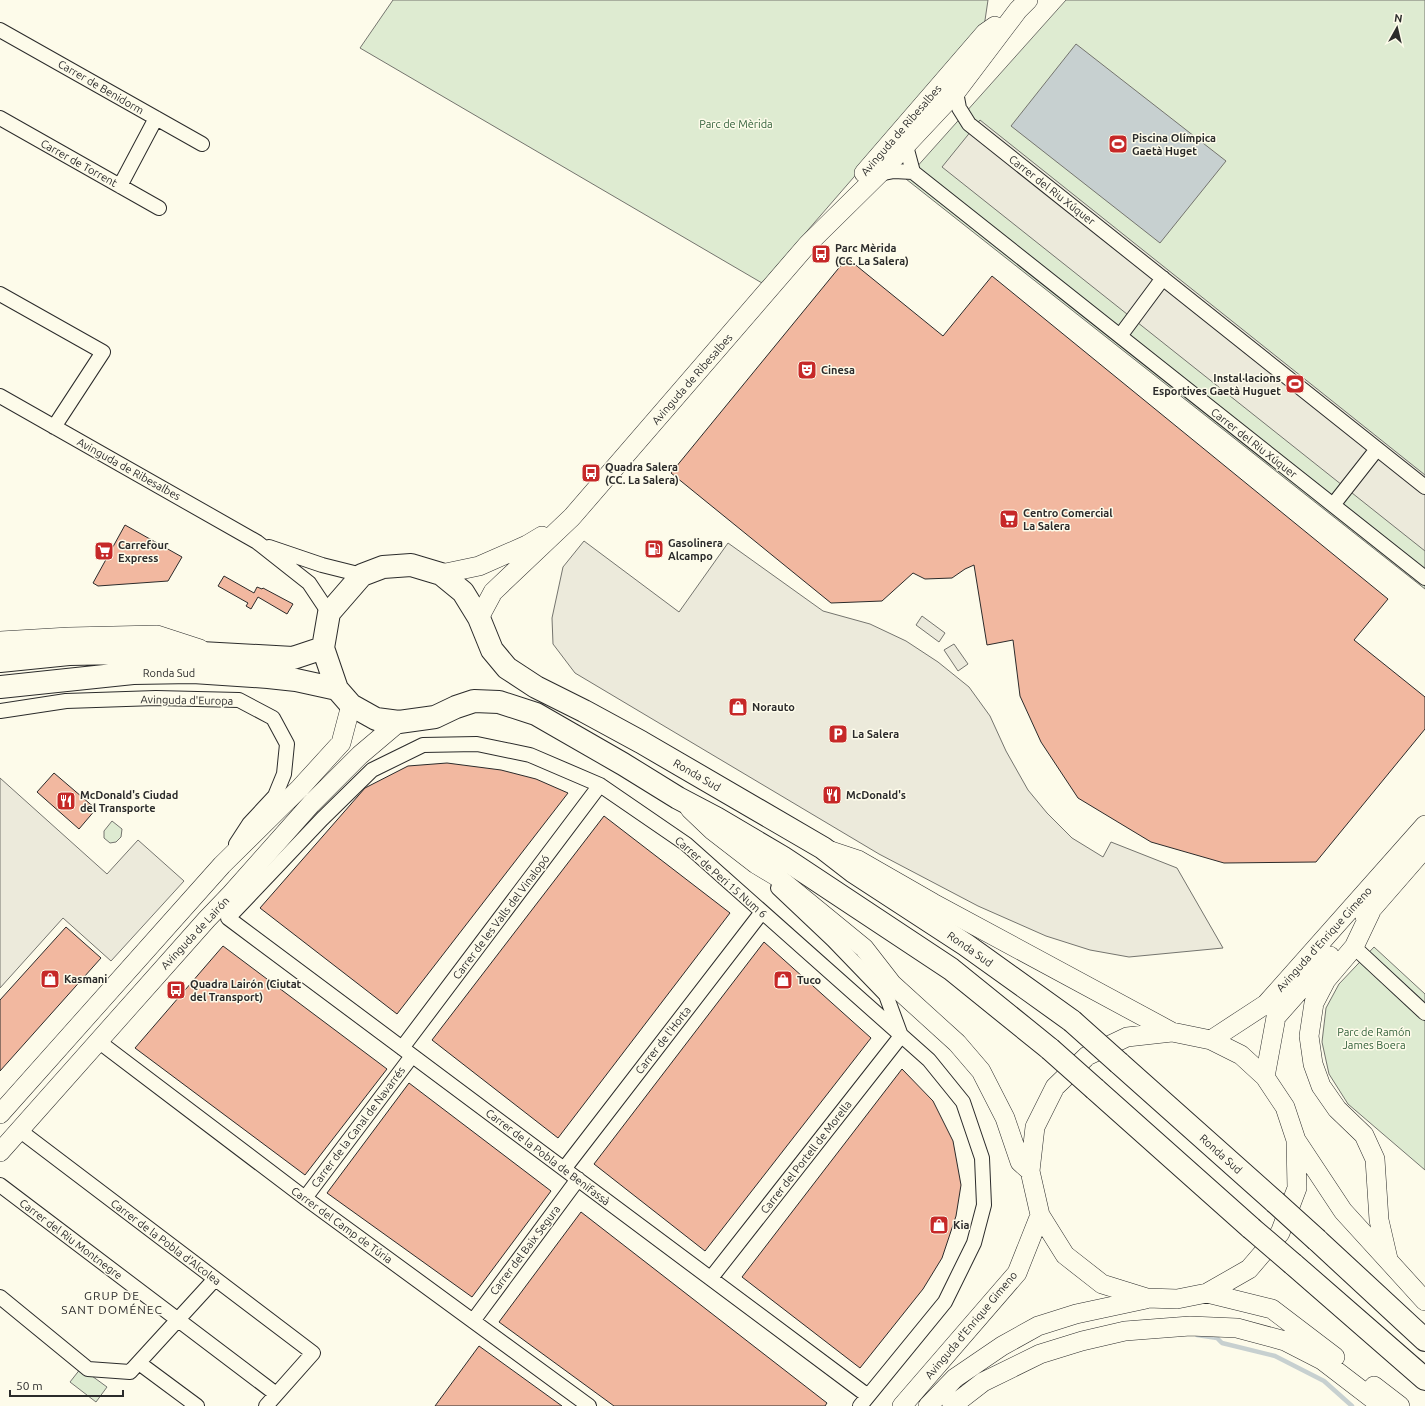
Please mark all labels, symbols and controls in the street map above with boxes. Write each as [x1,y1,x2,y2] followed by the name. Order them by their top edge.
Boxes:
[1377,8,1417,48] north arrow
[1393,12,1403,25] text: N
[56,58,146,116] street label: Carrer de Benidorm
[858,82,944,178] street label: Avinguda de Ribesalbes
[699,118,773,130] park label: Parc de Mèrida
[1132,132,1216,157] place label: Piscina Olímpica Gaetà Huget
[1107,133,1129,155] sports icon: Piscina Olímpica Gaetà Huget
[39,137,120,189] street label: Carrer de Torrent
[1007,153,1098,228] street label: Carrer del Riu Xúquer
[835,242,909,268] place label: Parc Mèrida (CC. La Salera)
[810,243,832,265] bus stop icon: Parc Mèrida (CC. La Salera)
[649,331,735,427] street label: Avinguda de Ribesalbes
[796,359,818,381] theatre icon: Cinesa
[821,364,855,376] place label: Cinesa
[1152,372,1281,397] place label: Instal·lacions Esportives Gaetà Huguet
[1284,373,1306,395] sports icon: Instal·lacions Esportives Gaetà Huguet
[1209,406,1300,481] street label: Carrer del Riu Xúquer
[75,436,183,503] street label: Avinguda de Ribesalbes
[605,461,679,487] place label: Quadra Salera (CC. La Salera)
[580,462,602,484] bus stop icon: Quadra Salera (CC. La Salera)
[1023,507,1113,532] place label: Centro Comercial La Salera
[998,508,1020,530] supermarket icon: Centro Comercial La Salera
[668,537,723,562] place label: Gasolinera Alcampo
[643,538,665,560] fuel station icon: Gasolinera Alcampo
[118,539,169,564] place label: Carrefour Express
[93,540,115,562] supermarket icon: Carrefour Express
[143,667,195,679] street label: Ronda Sud
[141,693,233,707] street label: Avinguda d'Europa
[727,696,749,718] shop icon: Norauto
[752,701,795,713] place label: Norauto
[827,723,849,745] parking icon: La Salera
[852,728,899,740] place label: La Salera
[671,757,723,793] street label: Ronda Sud
[821,784,843,806] restaurant icon: McDonald's
[80,789,178,814] place label: McDonald's Ciudad del Transporte
[846,789,906,801] place label: McDonald's
[55,790,77,812] restaurant icon: McDonald's Ciudad del Transporte
[673,834,769,920] street label: Carrer de Peri 15 Num 6
[450,853,552,981] street label: Carrer de les Valls del Vinalopó
[1274,884,1374,994] street label: Avinguda d'Enrique Gimeno
[158,894,232,972] street label: Avinguda de Lairón
[945,929,995,969] street label: Ronda Sud
[39,968,61,990] shop icon: Kasmani
[772,969,794,991] shop icon: Tuco
[64,973,107,985] place label: Kasmani
[797,974,822,986] place label: Tuco
[190,978,302,1004] place label: Quadra Lairón (Ciutat del Transport)
[165,979,187,1001] bus stop icon: Quadra Lairón (Ciutat del Transport)
[633,1004,693,1076] street label: Carrer de l'Horta
[1337,1026,1411,1051] park label: Parc de Ramón James Boera
[309,1064,407,1190] street label: Carrer de la Canal de Navarrés
[758,1098,854,1216] street label: Carrer del Portell de Morella
[484,1106,612,1208] street label: Carrer de la Pobla de Benifassà
[1197,1132,1245,1176] street label: Ronda Sud
[289,1184,395,1266] street label: Carrer del Camp de Túria
[17,1197,125,1281] street label: Carrer del Riu Montnegre
[109,1197,223,1287] street label: Carrer de la Pobla d'Alcolea
[487,1203,563,1297] street label: Carrer del Baix Segura
[928,1214,950,1236] shop icon: Kia
[953,1219,970,1231] place label: Kia
[923,1269,1019,1381] street label: Avinguda d'Enrique Gimeno
[61,1289,163,1316] district label: GRUP DE SANT DOMÉNEC
[10,1372,123,1398] scale bar
[16,1379,43,1392] text: 50 m

